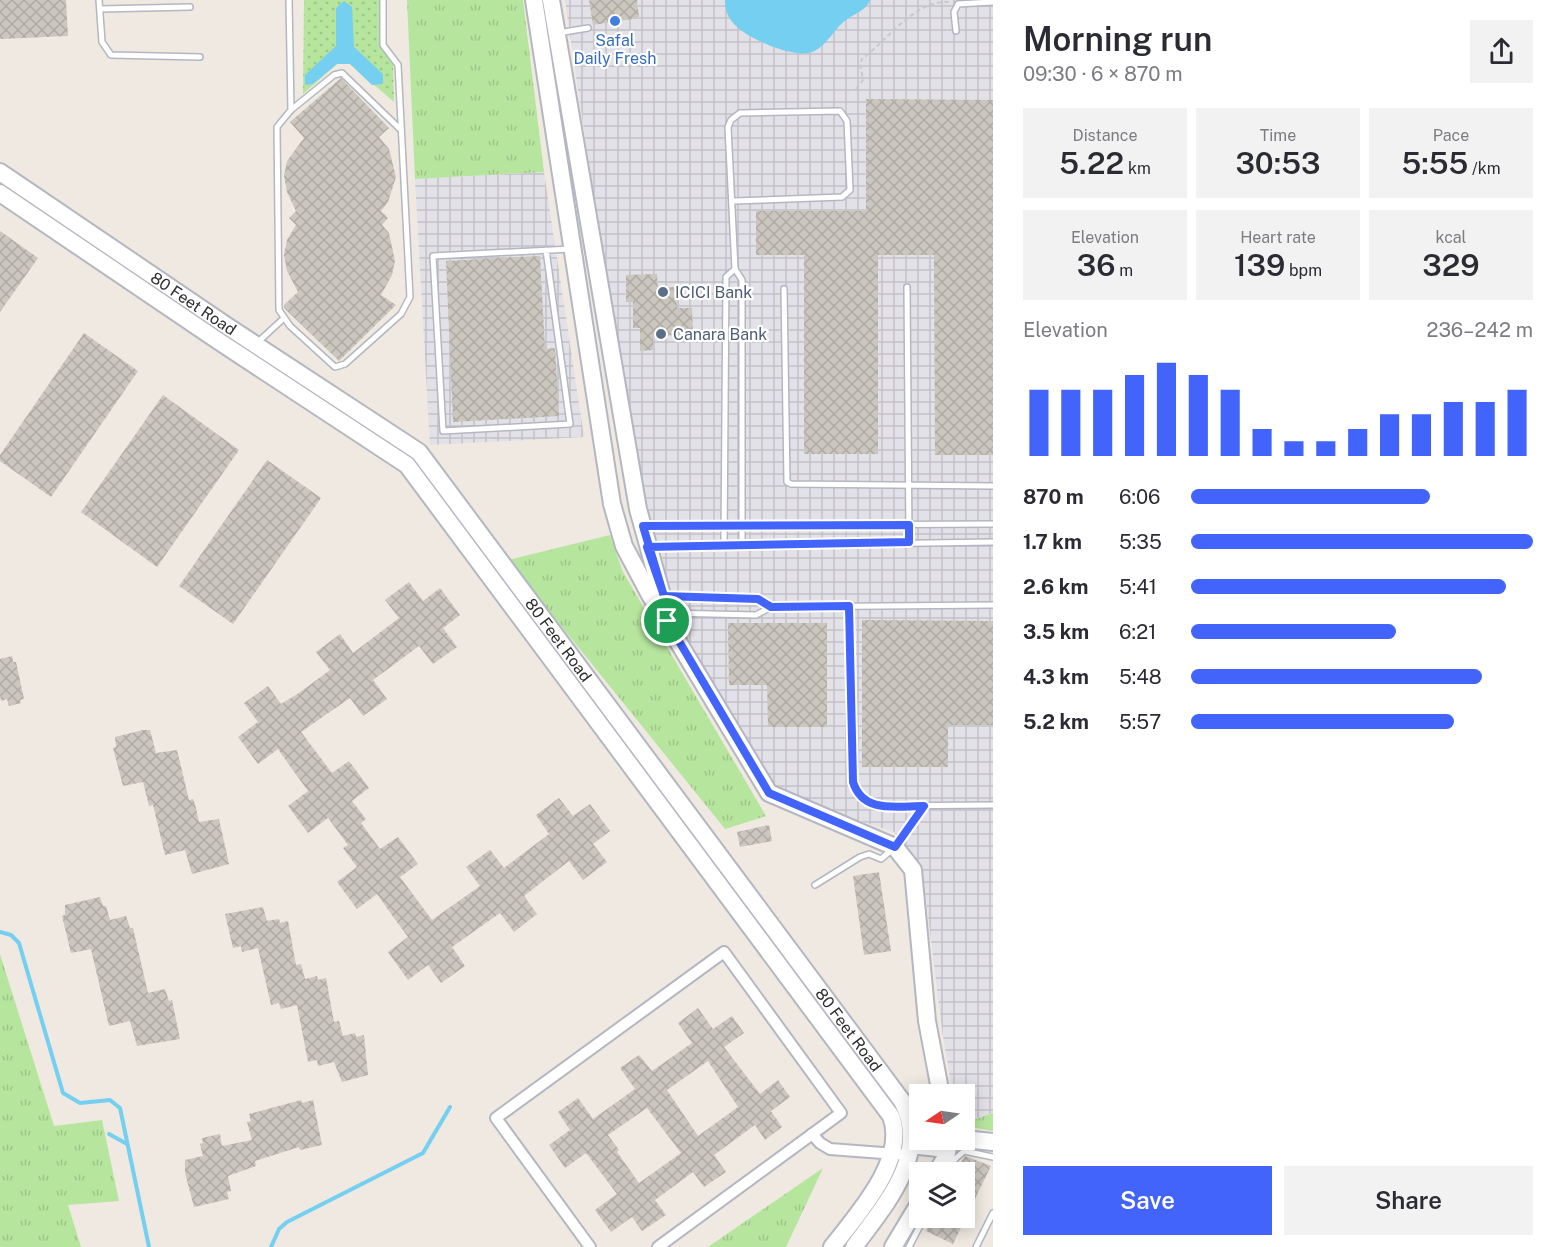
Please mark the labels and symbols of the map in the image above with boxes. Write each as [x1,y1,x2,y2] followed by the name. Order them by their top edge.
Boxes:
[608,14,622,28] marker: Safal Daily Fresh
[574,31,656,68] place label: Safal Daily Fresh
[147,268,240,339] street label: 80 Feet Road
[675,283,752,302] place label: ICICI Bank
[656,285,670,299] marker: ICICI Bank
[673,325,767,344] place label: Canara Bank
[654,327,668,341] marker: Canara Bank
[521,595,596,685] street label: 80 Feet Road
[641,595,692,646] pin
[811,985,886,1075] street label: 80 Feet Road
[909,1084,975,1150] north arrow

